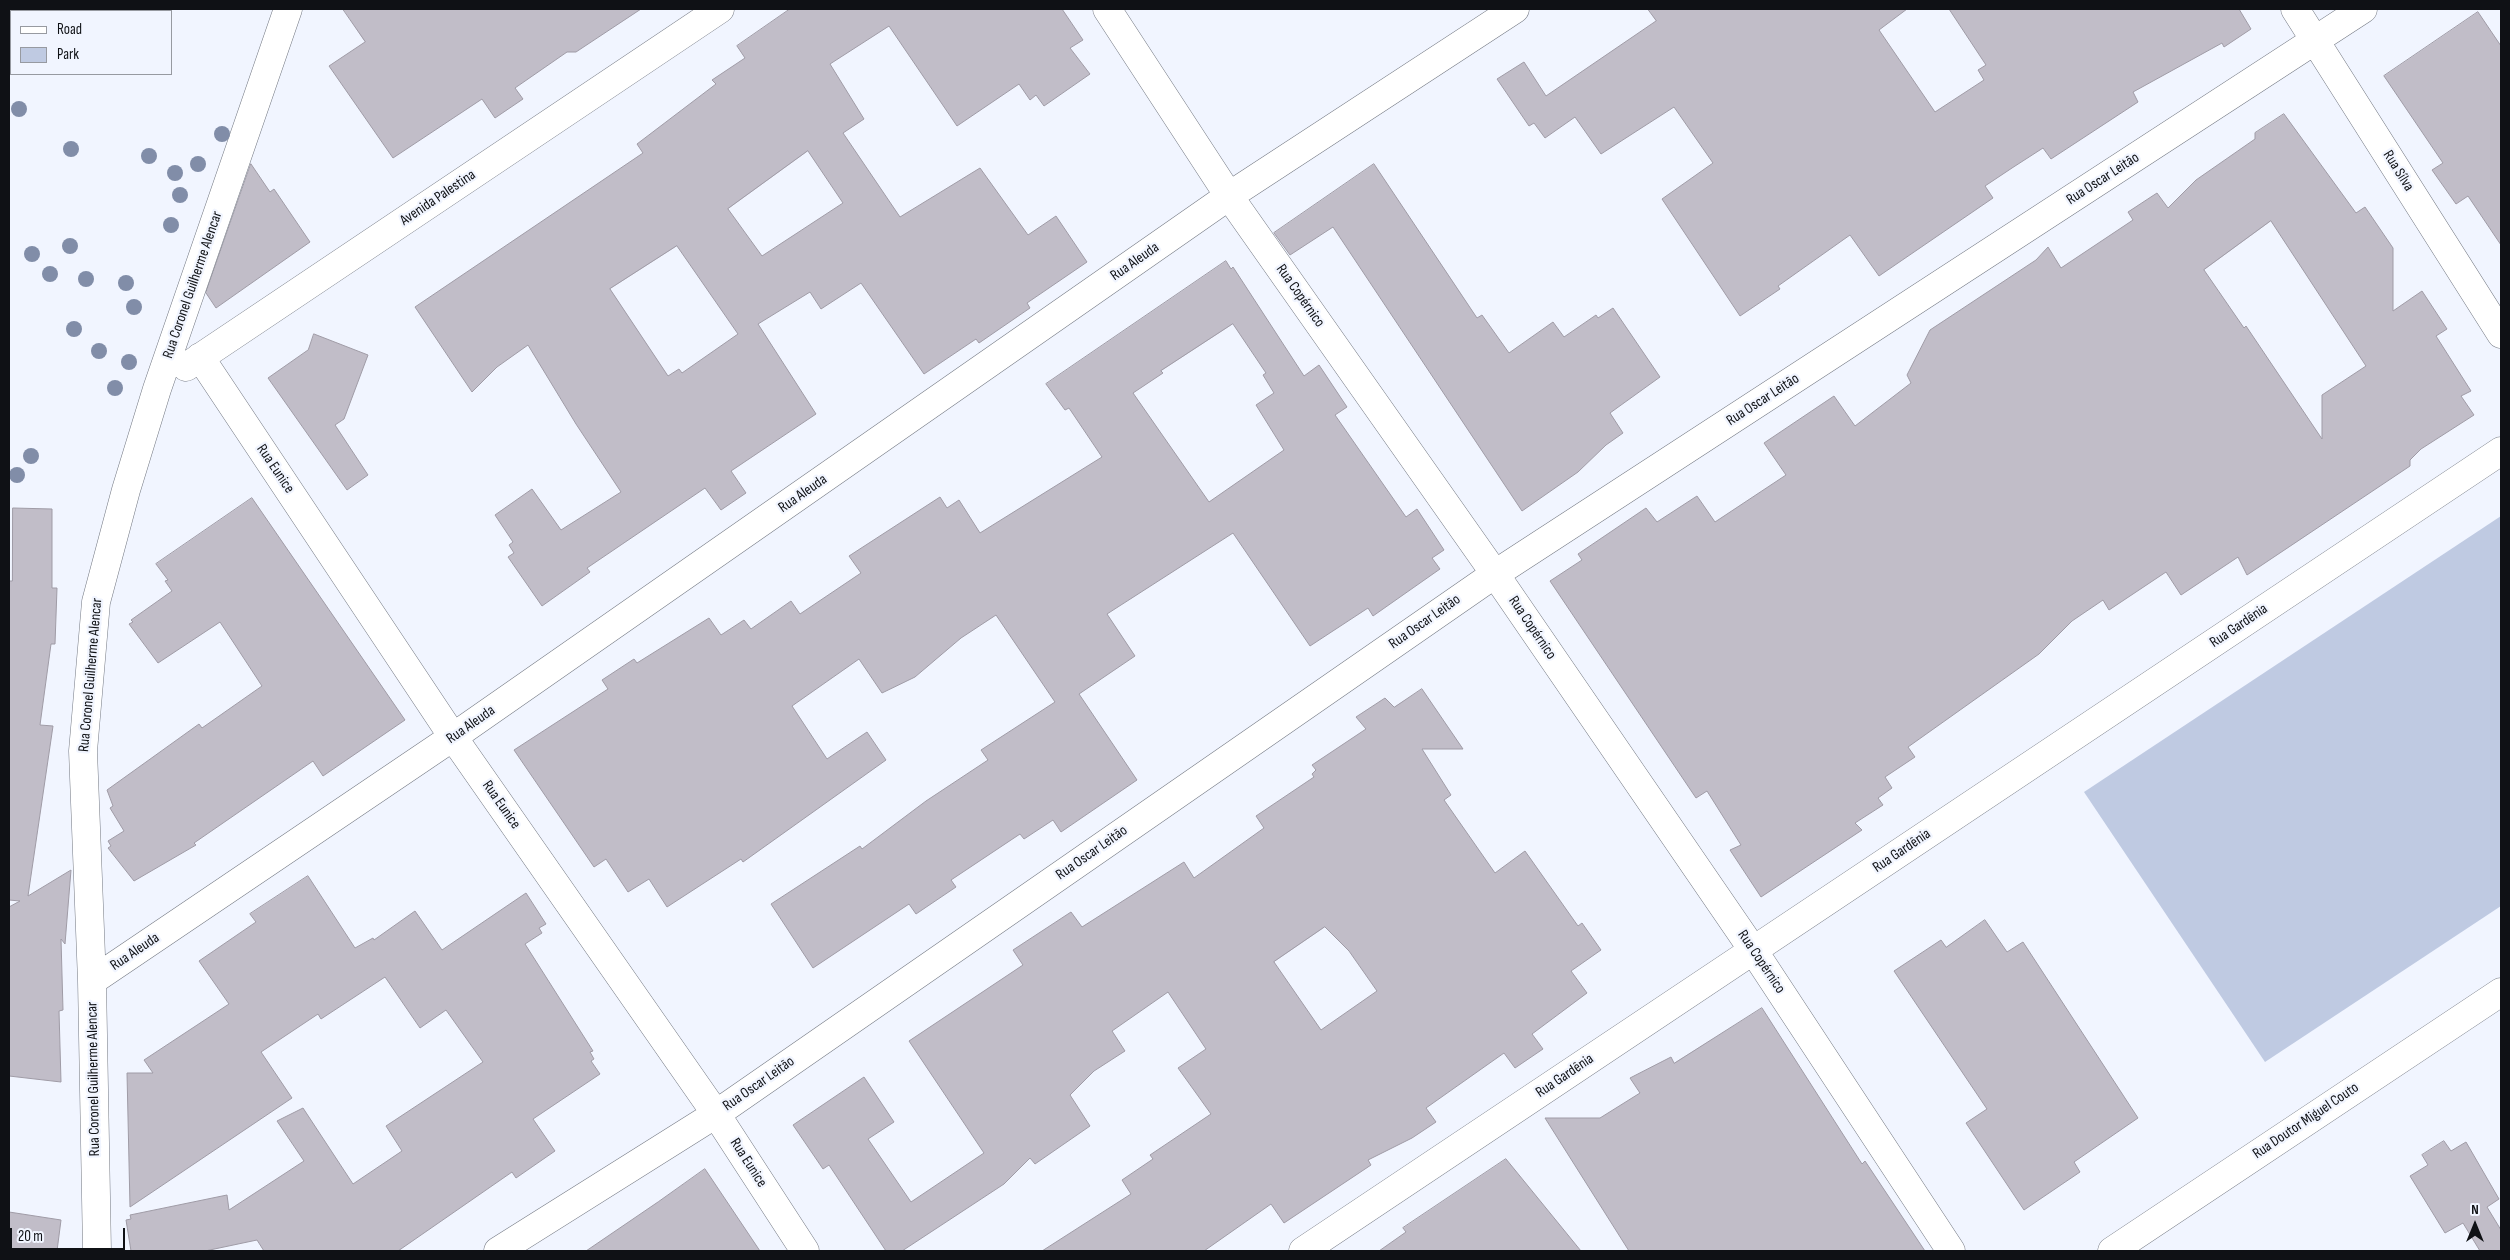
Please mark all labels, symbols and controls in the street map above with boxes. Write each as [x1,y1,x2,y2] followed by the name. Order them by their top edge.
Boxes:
[10,10,172,75] legend
[57,20,82,39] text: Road
[57,45,79,64] text: Park
[2379,147,2417,195] street label: Rua Sílva
[2063,149,2143,209] street label: Rua Oscar Leitão
[397,166,479,230] street label: Avenida Palestina
[159,209,227,361] street label: Rua Coronel Guilherme Alencar
[1107,239,1163,285] street label: Rua Aleuda
[1272,261,1328,331] street label: Rua Copérnico
[1723,370,1803,430] street label: Rua Oscar Leitão
[252,441,298,497] street label: Rua Eunice
[775,471,831,517] street label: Rua Aleuda
[1386,591,1464,653] street label: Rua Oscar Leitão
[1504,593,1560,663] street label: Rua Copérnico
[75,597,107,753] street label: Rua Coronel Guilherme Alencar
[2207,600,2271,652] street label: Rua Gardênia
[443,702,499,748] street label: Rua Aleuda
[478,777,524,833] street label: Rua Eunice
[1053,822,1131,884] street label: Rua Oscar Leitão
[1870,825,1934,877] street label: Rua Gardênia
[1733,927,1789,997] street label: Rua Copérnico
[107,929,163,975] street label: Rua Aleuda
[84,1002,104,1156] street label: Rua Coronel Guilherme Alencar
[1533,1050,1597,1102] street label: Rua Gardênia
[720,1053,798,1115] street label: Rua Oscar Leitão
[2250,1079,2362,1163] street label: Rua Doutor Miguel Couto
[725,1135,771,1191] street label: Rua Eunice
[2450,1200,2500,1250] north arrow
[2471,1201,2479,1218] text: N
[12,1218,128,1250] scale bar
[18,1227,43,1246] text: 20 m

